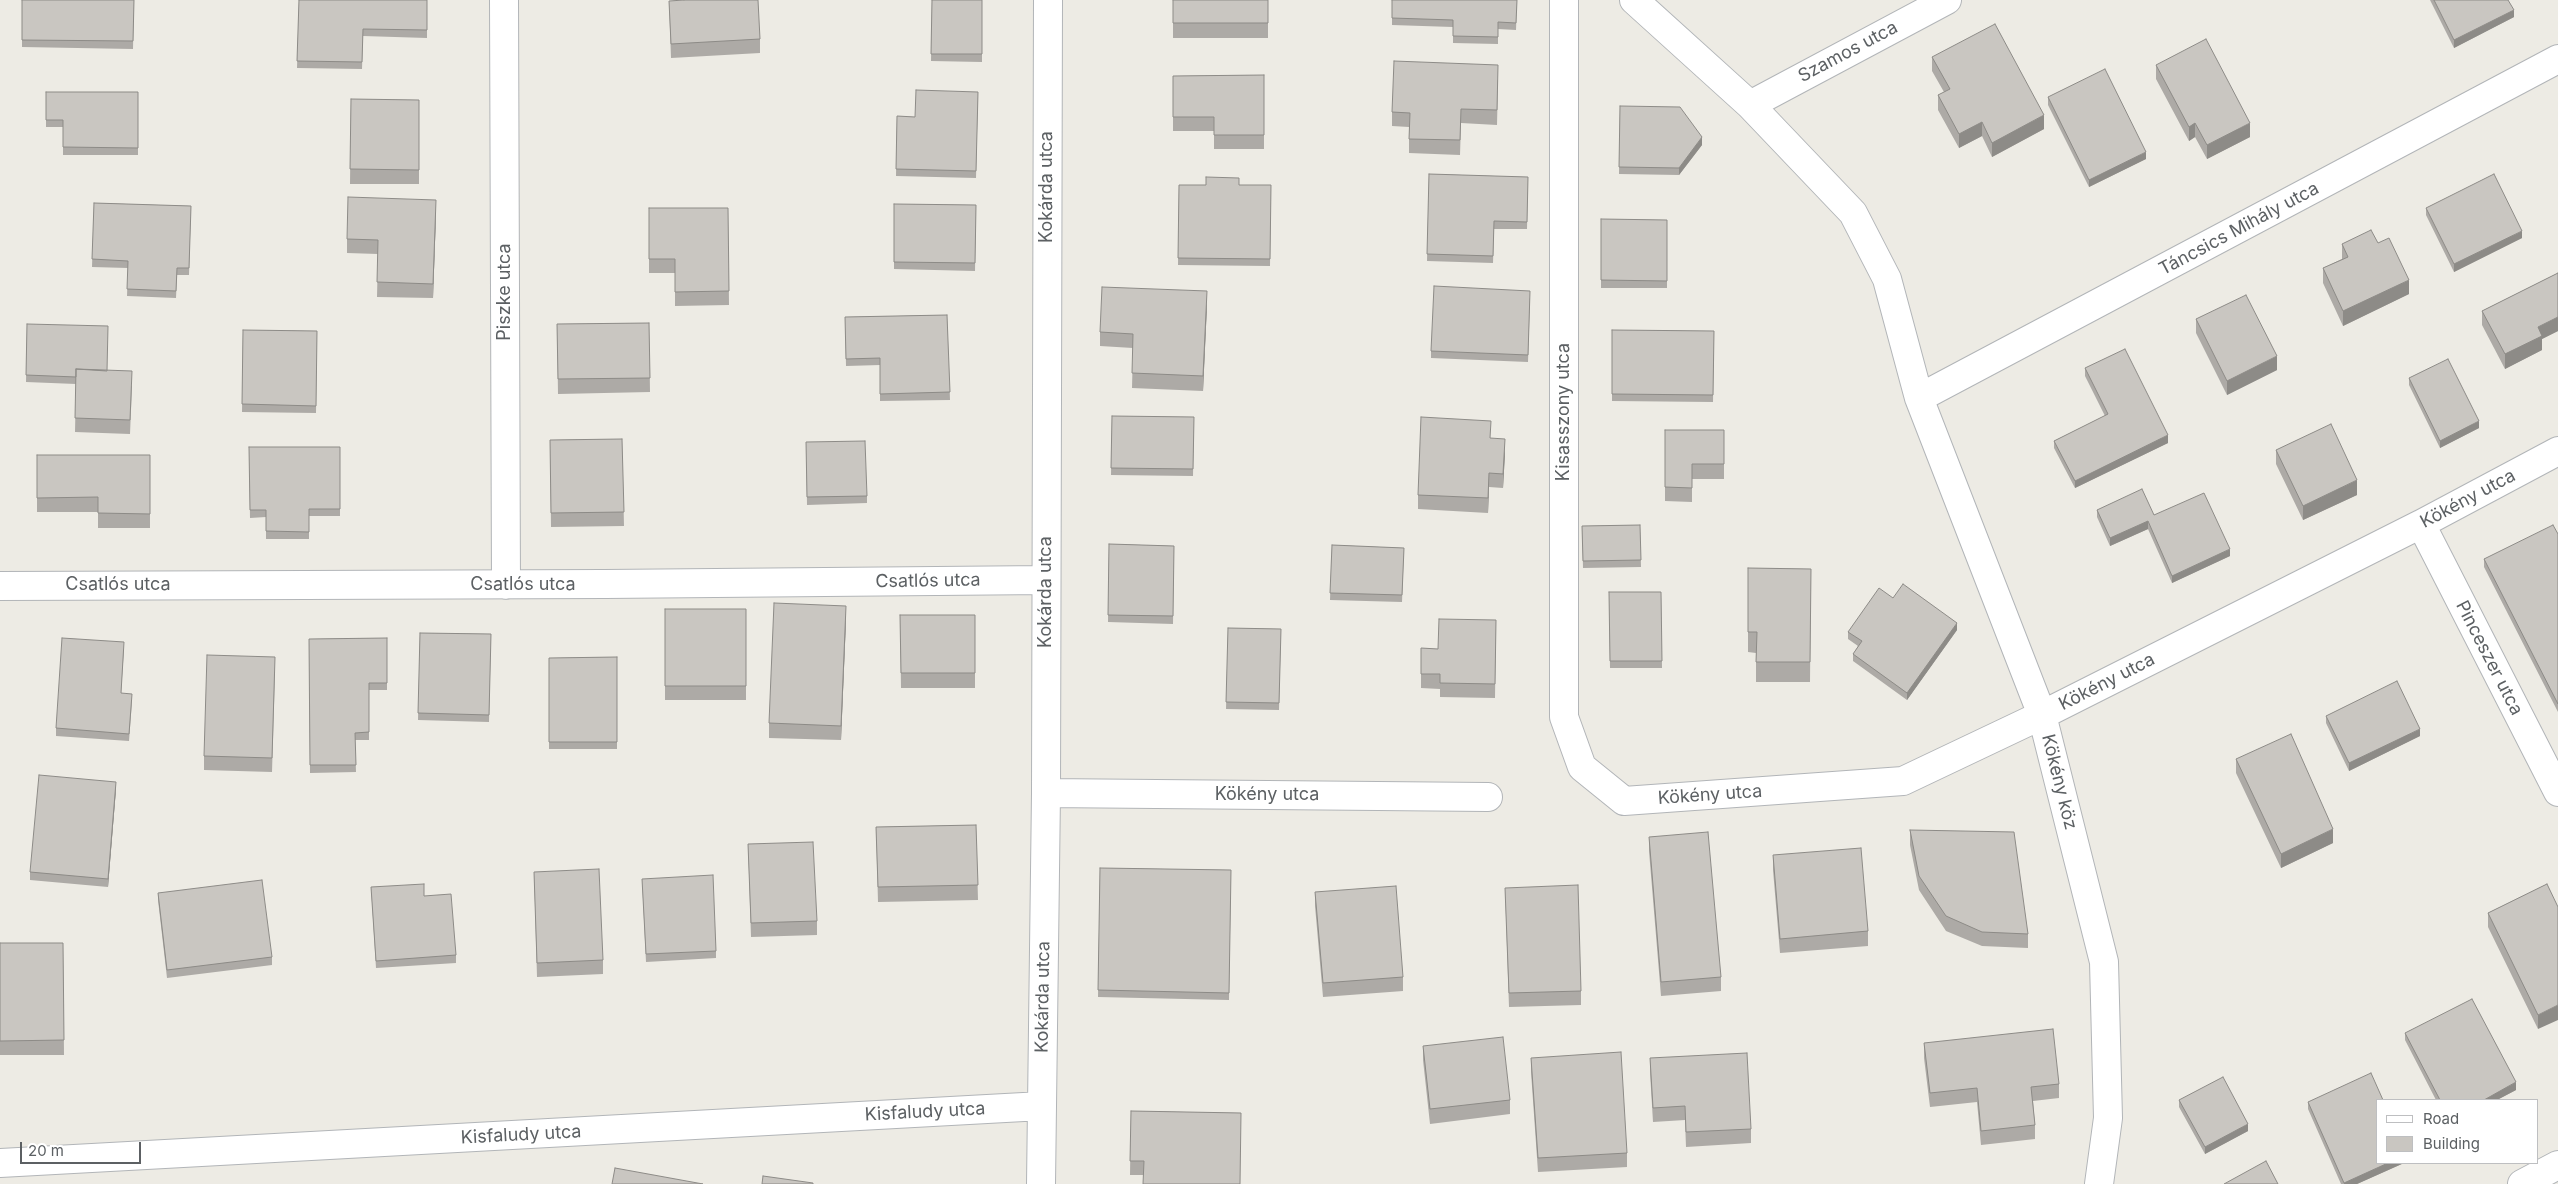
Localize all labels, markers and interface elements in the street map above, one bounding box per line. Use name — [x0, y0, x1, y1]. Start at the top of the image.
street label: Szamos utca — [1795, 17, 1901, 87]
street label: Kokárda utca — [1036, 131, 1058, 243]
street label: Táncsics Mihály utca — [2155, 178, 2323, 280]
street label: Piszke utca — [494, 243, 516, 341]
street label: Kisasszony utca — [1553, 343, 1575, 481]
street label: Kökény utca — [2417, 465, 2519, 533]
street label: Kokárda utca — [1035, 536, 1057, 648]
street label: Csatlós utca — [875, 569, 981, 593]
street label: Csatlós utca — [65, 574, 171, 596]
street label: Csatlós utca — [470, 574, 576, 596]
street label: Pinceszer utca — [2451, 597, 2527, 719]
street label: Kökény utca — [2055, 649, 2159, 715]
street label: Kökény köz — [2037, 732, 2081, 832]
street label: Kökény utca — [1657, 781, 1763, 809]
street label: Kökény utca — [1215, 784, 1319, 806]
street label: Kokárda utca — [1031, 941, 1055, 1053]
street label: Kisfaludy utca — [864, 1098, 986, 1126]
legend — [2376, 1099, 2538, 1164]
text: Road — [2423, 1109, 2459, 1128]
street label: Kisfaludy utca — [460, 1121, 582, 1149]
scale bar — [22, 1132, 144, 1164]
text: Building — [2423, 1134, 2480, 1153]
text: 20 m — [28, 1141, 64, 1160]

